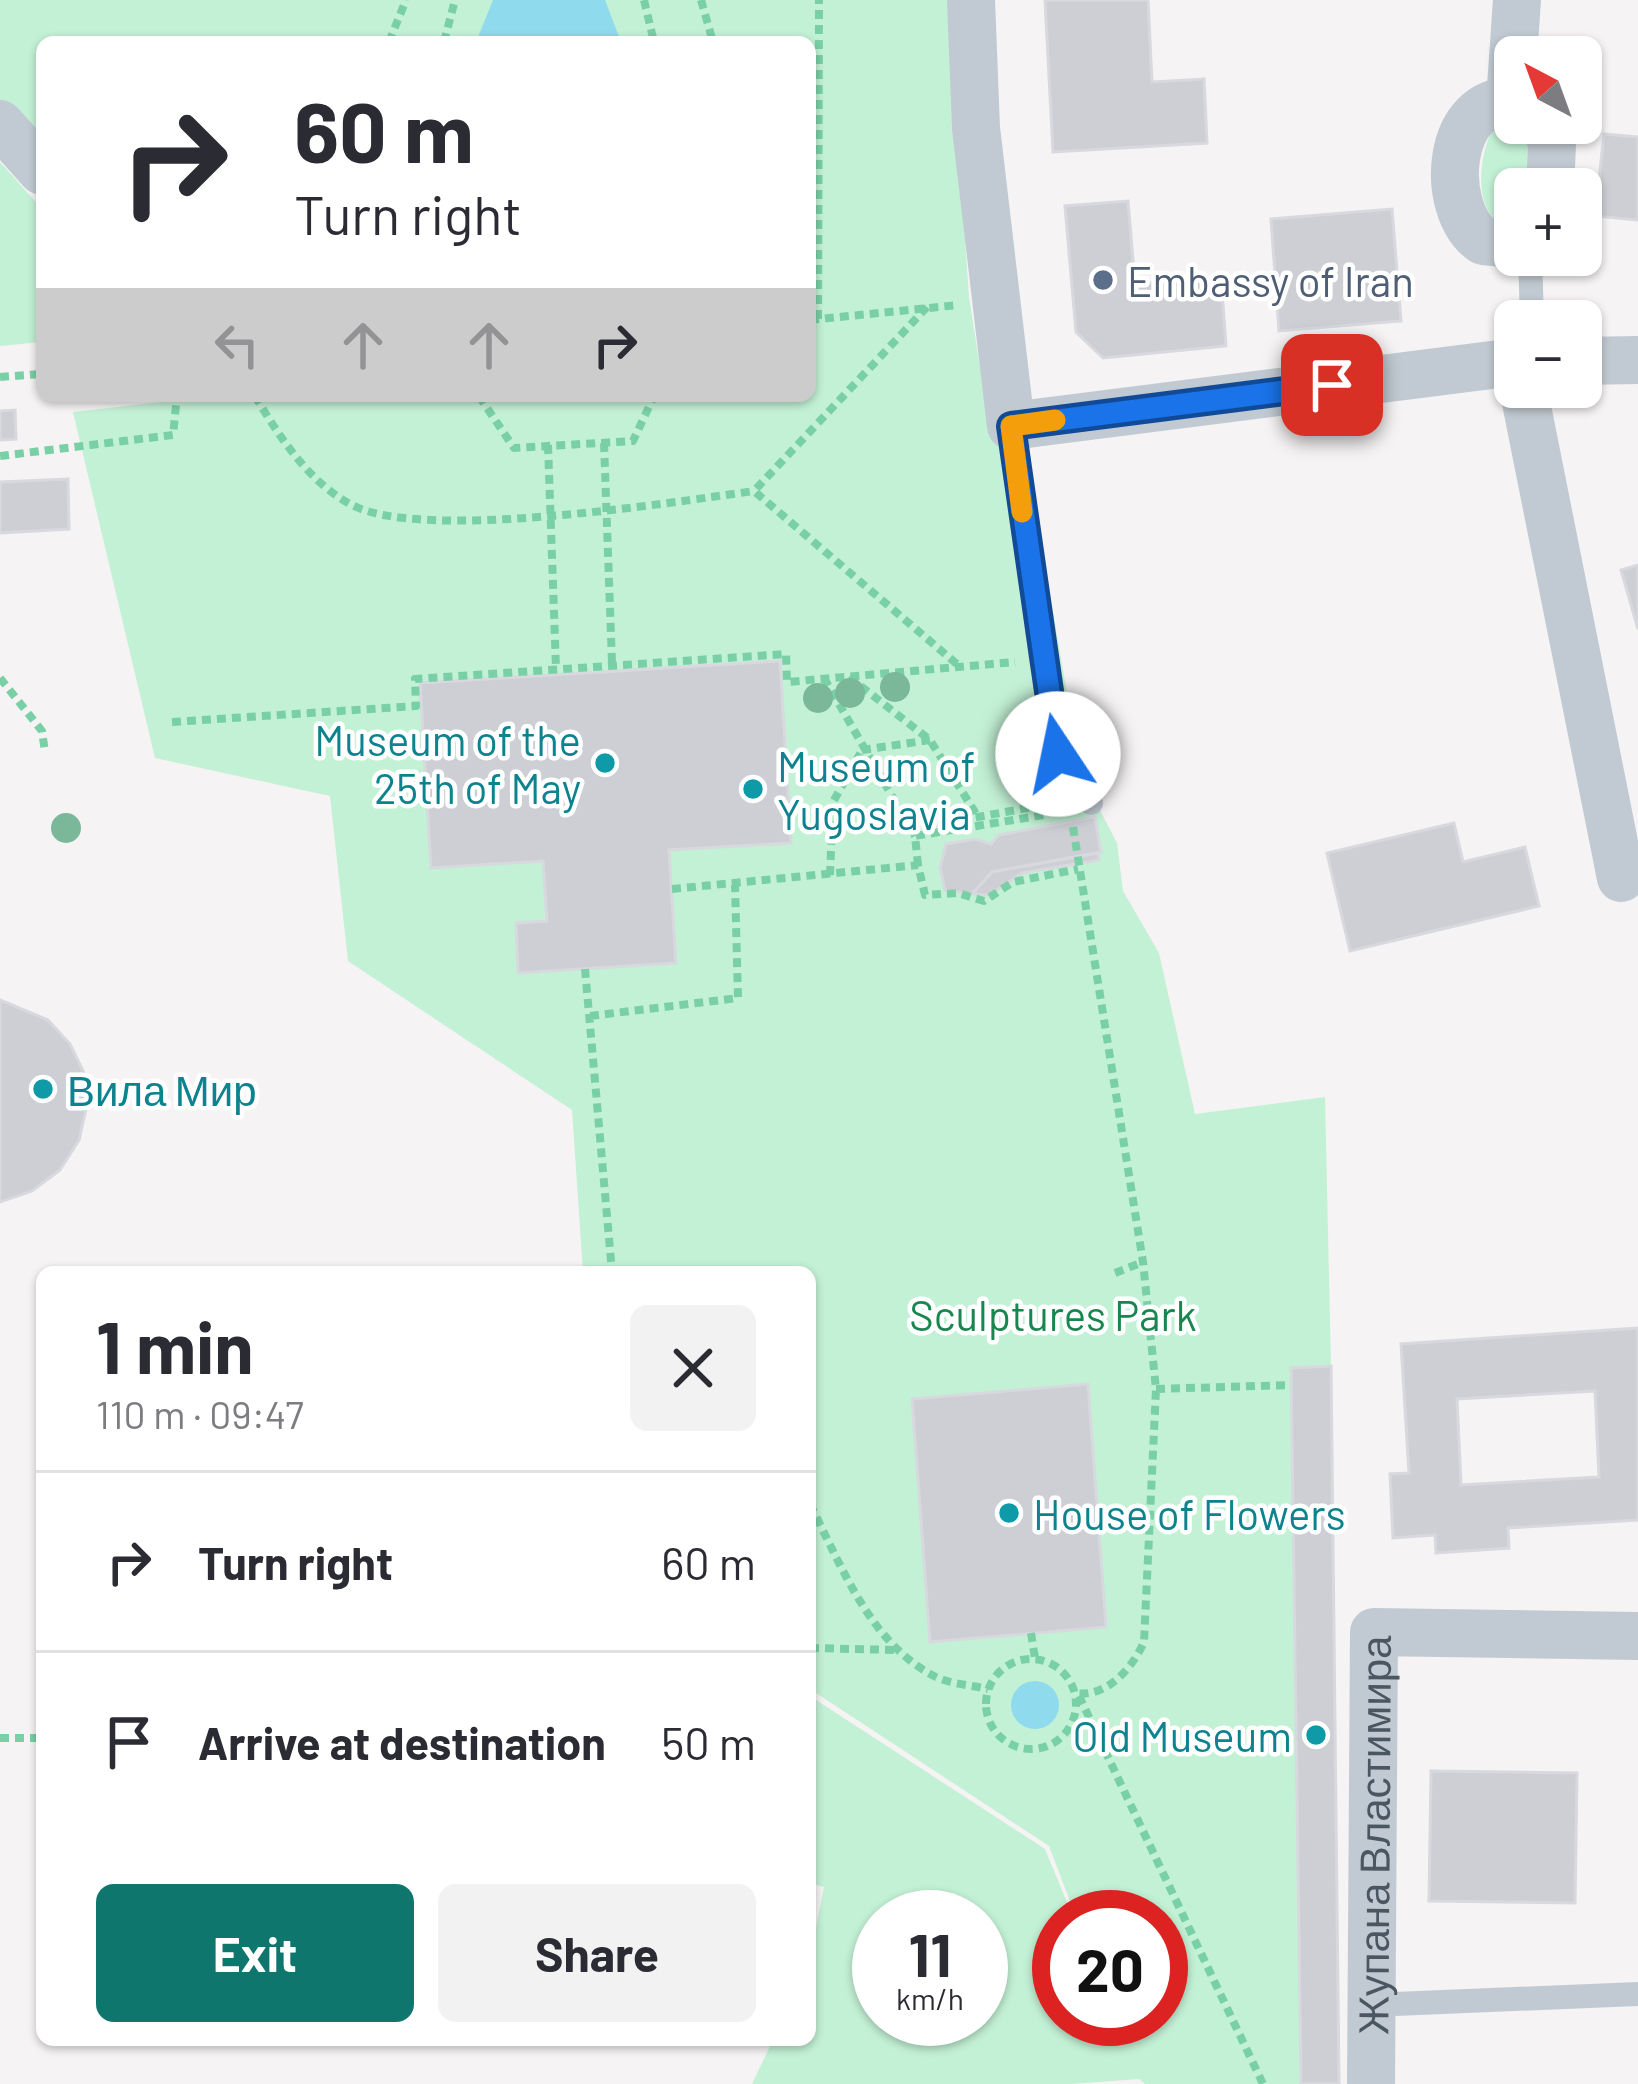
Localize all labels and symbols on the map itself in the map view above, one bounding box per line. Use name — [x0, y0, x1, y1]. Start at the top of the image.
north arrow — [1494, 36, 1602, 144]
place label: Embassy of Iran — [1127, 255, 1414, 306]
marker: Embassy of Iran — [1090, 267, 1116, 293]
pin — [1281, 334, 1383, 436]
position arrow — [995, 691, 1121, 817]
place label: Museum of the 25th of May — [314, 714, 581, 813]
place label: Museum of Yugoslavia — [777, 740, 975, 839]
marker: Museum of the 25th of May — [592, 750, 618, 776]
marker: Museum of Yugoslavia — [740, 776, 766, 802]
place label: Вила Мир — [67, 1064, 257, 1115]
marker: Вила Мир — [30, 1076, 56, 1102]
park label: Sculptures Park — [909, 1289, 1197, 1340]
place label: House of Flowers — [1033, 1488, 1346, 1538]
marker: House of Flowers — [996, 1500, 1022, 1526]
street label: Жупана Властимира — [1346, 1635, 1400, 2035]
place label: Old Museum — [1073, 1710, 1292, 1760]
marker: Old Museum — [1303, 1722, 1329, 1748]
speed limit sign: 20 — [1032, 1890, 1188, 2046]

